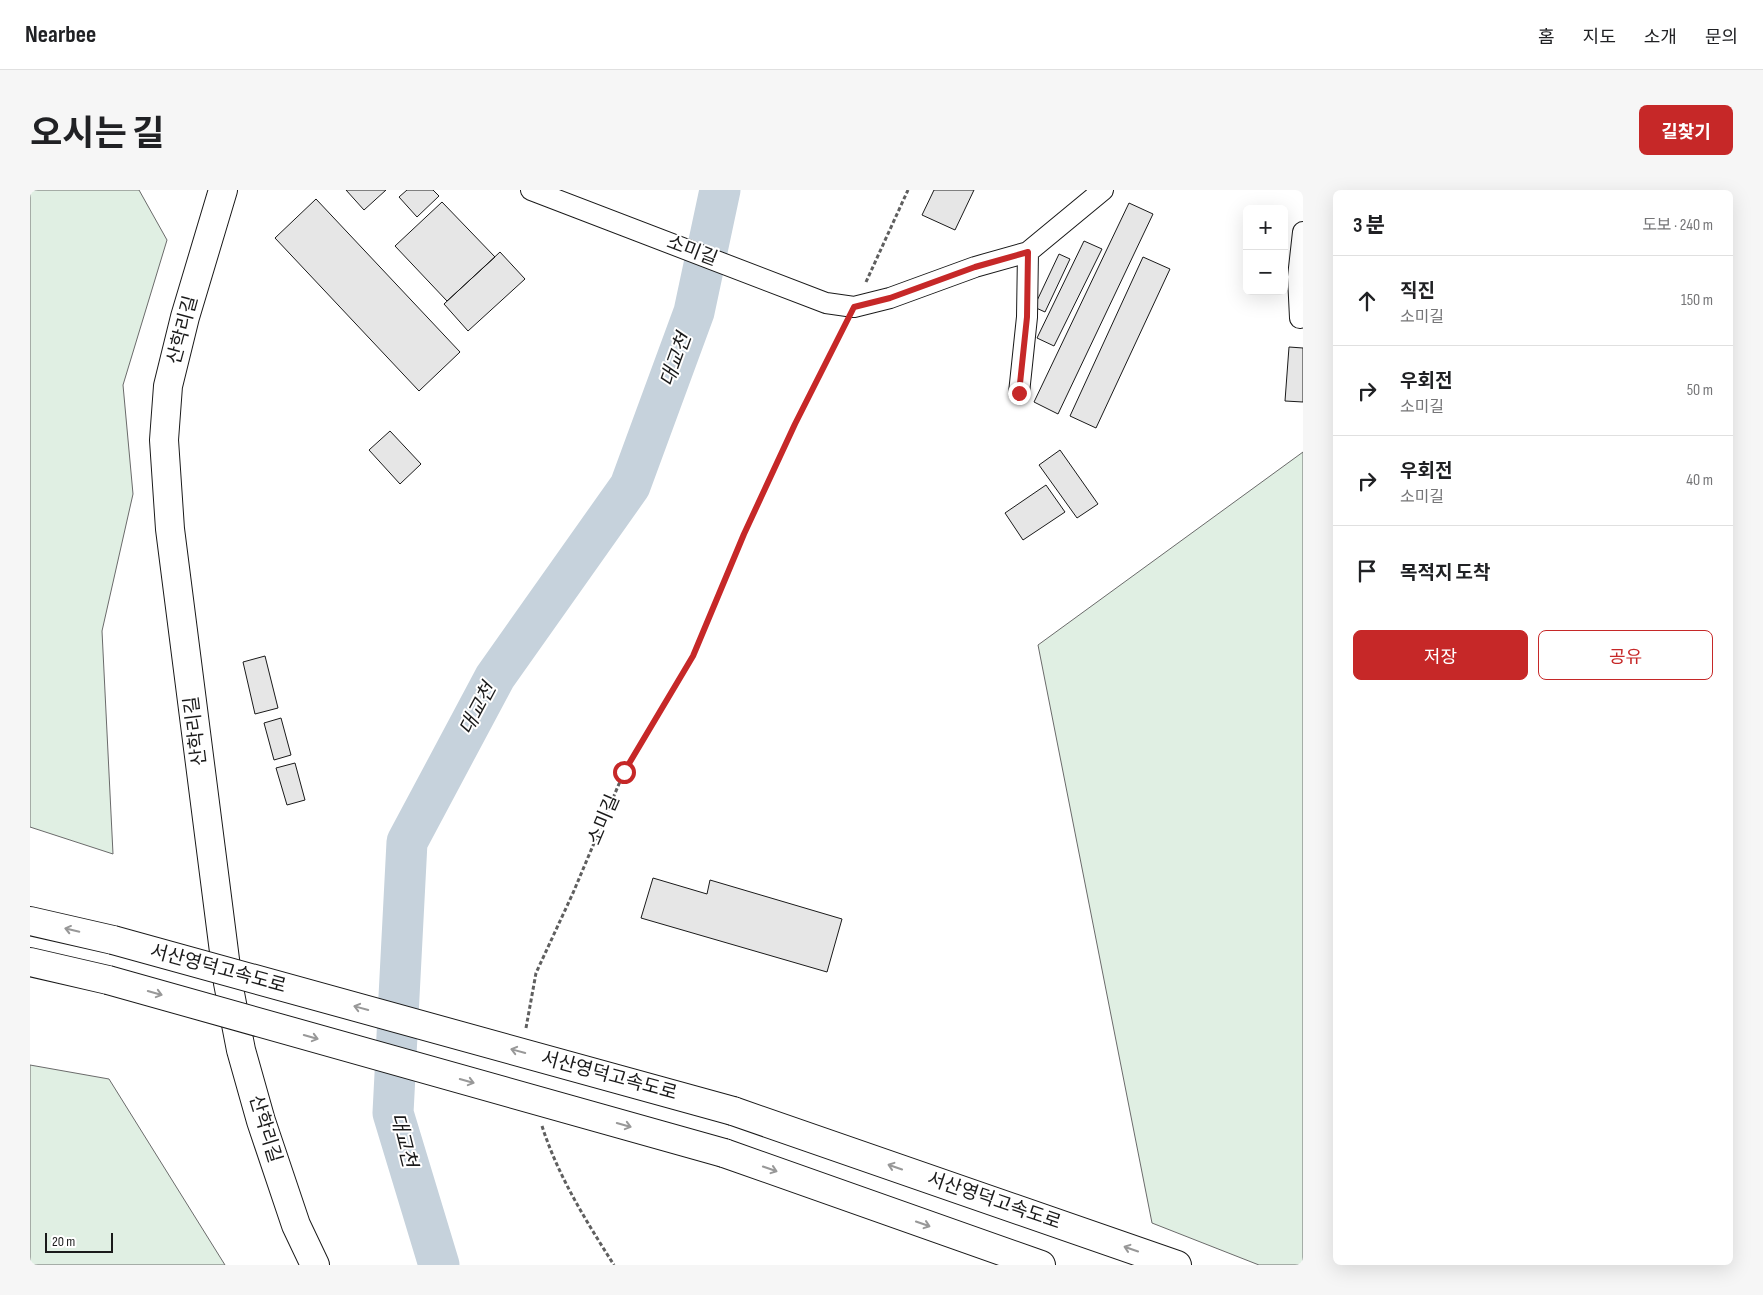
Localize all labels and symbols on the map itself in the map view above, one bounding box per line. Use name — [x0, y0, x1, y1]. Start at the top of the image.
street label: 소미길 — [663, 231, 721, 271]
street label: 산학리길 — [163, 293, 203, 367]
water label: 대교천 — [655, 328, 698, 390]
route end — [1008, 382, 1031, 405]
water label: 대교천 — [454, 677, 503, 739]
street label: 산학리길 — [180, 695, 212, 767]
route start — [613, 761, 636, 784]
street label: 소미길 — [583, 791, 625, 849]
one-way arrow — [64, 925, 80, 934]
street label: 서산영덕고속도로 — [147, 940, 289, 998]
one-way arrow — [146, 989, 162, 999]
one-way arrow — [354, 1003, 370, 1013]
one-way arrow — [303, 1033, 319, 1042]
one-way arrow — [510, 1046, 526, 1056]
street label: 서산영덕고속도로 — [538, 1047, 680, 1105]
one-way arrow — [459, 1077, 475, 1086]
street label: 산학리길 — [244, 1092, 286, 1166]
water label: 대교천 — [385, 1110, 422, 1172]
one-way arrow — [615, 1121, 631, 1130]
one-way arrow — [888, 1162, 903, 1171]
one-way arrow — [762, 1165, 778, 1175]
street label: 서산영덕고속도로 — [924, 1167, 1064, 1235]
one-way arrow — [915, 1220, 931, 1229]
scale bar — [45, 1230, 112, 1253]
one-way arrow — [1124, 1244, 1139, 1253]

